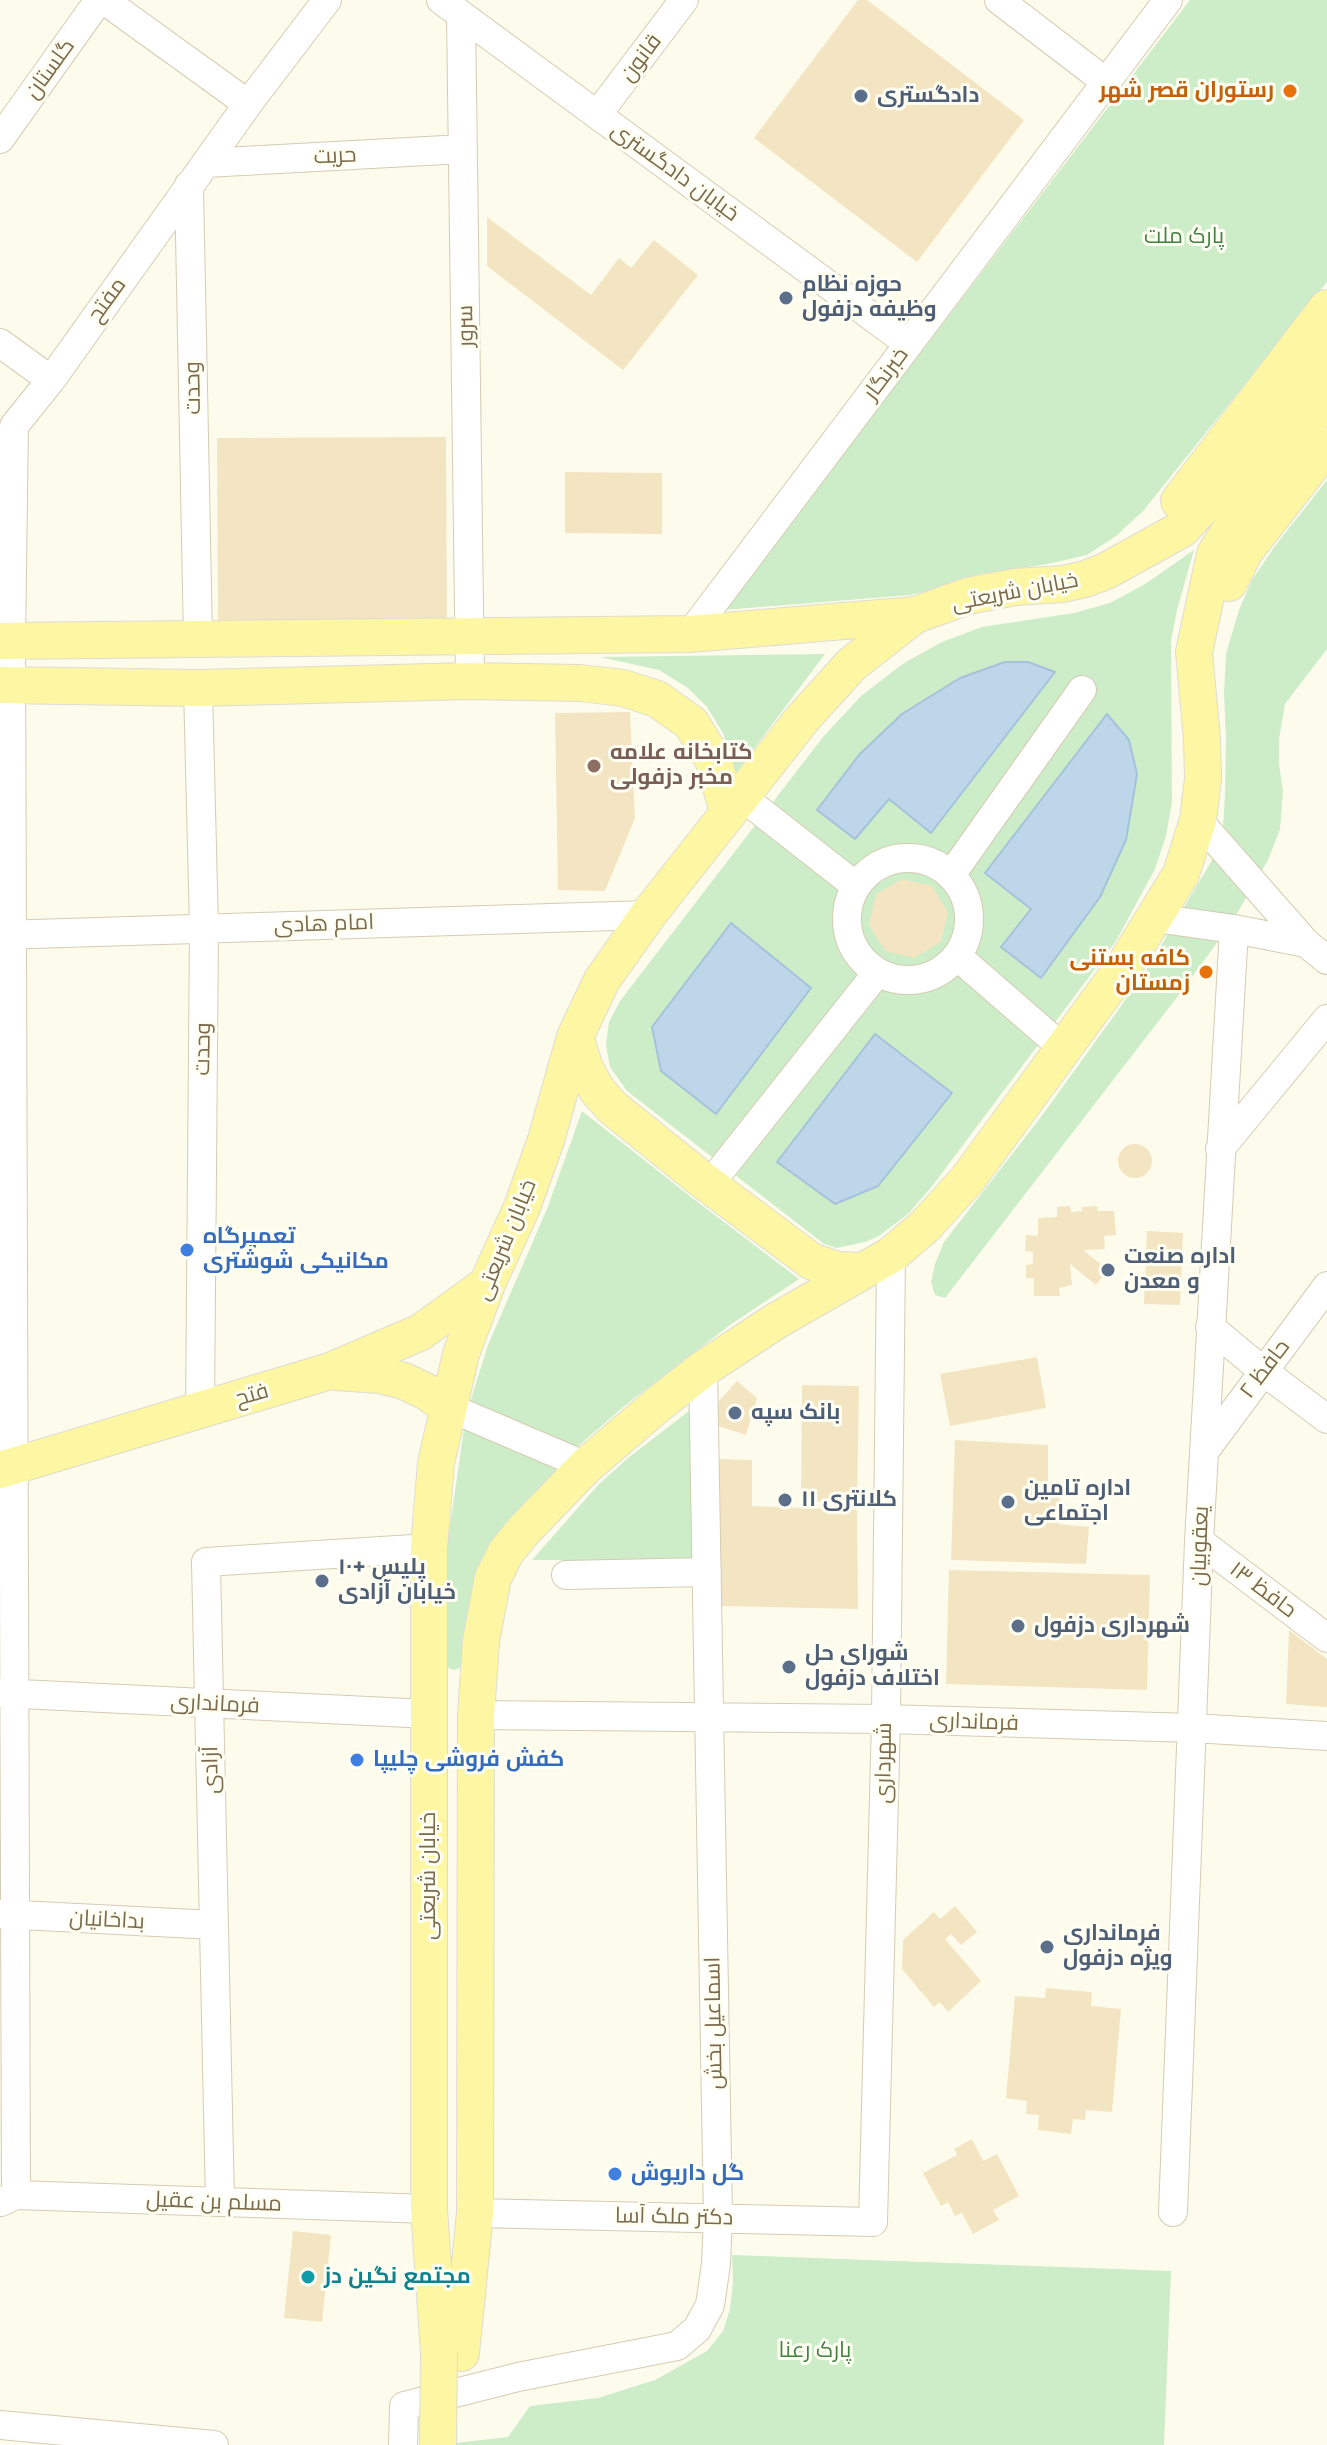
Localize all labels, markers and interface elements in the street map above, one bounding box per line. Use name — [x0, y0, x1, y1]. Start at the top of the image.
street label: قانون — [614, 29, 668, 87]
street label: گلستان — [19, 34, 81, 104]
place label: رستوران قصر شهر — [1099, 78, 1274, 104]
marker: رستوران قصر شهر — [1281, 82, 1299, 100]
place label: دادگستری — [877, 83, 979, 109]
marker: دادگستری — [852, 87, 870, 105]
street label: خیابان دادگستری — [606, 117, 744, 227]
street label: حریت — [313, 142, 357, 170]
park label: پارک ملت — [1144, 224, 1224, 250]
place label: حوزه نظام وظیفه دزفول — [802, 272, 937, 324]
street label: مفتح — [82, 273, 132, 327]
marker: حوزه نظام وظیفه دزفول — [777, 289, 795, 307]
street label: سرور — [452, 305, 480, 347]
street label: خبرنگار — [858, 342, 914, 406]
street label: وحدت — [179, 361, 207, 415]
street label: خیابان شریعتی — [950, 567, 1080, 617]
place label: کتابخانه علامه مخبر دزفولی — [610, 740, 753, 792]
marker: کتابخانه علامه مخبر دزفولی — [585, 757, 603, 775]
street label: امام هادی — [273, 909, 375, 939]
place label: کافه بستنی زمستان — [1069, 946, 1190, 998]
marker: کافه بستنی زمستان — [1197, 963, 1215, 981]
street label: وحدت — [189, 1022, 217, 1076]
street label: خیابان شریعتی — [470, 1176, 542, 1304]
place label: تعمیرگاه مکانیکی شوشتری — [203, 1224, 389, 1276]
marker: تعمیرگاه مکانیکی شوشتری — [178, 1241, 196, 1259]
place label: اداره صنعت و معدن — [1124, 1244, 1236, 1296]
marker: اداره صنعت و معدن — [1099, 1261, 1117, 1279]
street label: حافظ ۲ — [1234, 1334, 1296, 1404]
street label: فتح — [232, 1378, 272, 1412]
place label: بانک سپه — [751, 1400, 840, 1426]
marker: بانک سپه — [726, 1404, 744, 1422]
place label: اداره تامین اجتماعی — [1024, 1476, 1131, 1528]
place label: کلانتری ۱۱ — [801, 1487, 897, 1513]
marker: کلانتری ۱۱ — [776, 1491, 794, 1509]
marker: اداره تامین اجتماعی — [999, 1493, 1017, 1511]
street label: یعقوبیان — [1185, 1506, 1215, 1586]
place label: پلیس +۱۰ خیابان آزادی — [338, 1555, 456, 1606]
street label: حافظ ۱۳ — [1224, 1556, 1302, 1624]
marker: پلیس +۱۰ خیابان آزادی — [313, 1572, 331, 1590]
place label: شهرداری دزفول — [1034, 1613, 1190, 1639]
marker: شهرداری دزفول — [1009, 1617, 1027, 1635]
place label: شورای حل اختلاف دزفول — [805, 1641, 940, 1692]
marker: شورای حل اختلاف دزفول — [780, 1658, 798, 1676]
street label: فرمانداری — [170, 1688, 260, 1720]
street label: فرمانداری — [929, 1707, 1019, 1737]
street label: شهرداری — [870, 1722, 898, 1804]
street label: آزادی — [197, 1746, 225, 1794]
place label: کفش فروشی چلیپا — [373, 1747, 564, 1773]
marker: کفش فروشی چلیپا — [348, 1751, 366, 1769]
street label: خیابان شریعتی — [416, 1812, 442, 1940]
street label: بداخانیان — [68, 1905, 146, 1935]
place label: فرمانداری ویژه دزفول — [1063, 1921, 1173, 1972]
marker: فرمانداری ویژه دزفول — [1038, 1938, 1056, 1956]
street label: اسماعیل بخش — [700, 1956, 728, 2090]
place label: گل داریوش — [631, 2161, 744, 2187]
marker: گل داریوش — [606, 2165, 624, 2183]
street label: مسلم بن عقیل — [146, 2186, 282, 2218]
street label: دکتر ملک آسا — [615, 2203, 733, 2231]
place label: مجتمع نگین دز — [324, 2264, 471, 2290]
marker: مجتمع نگین دز — [299, 2268, 317, 2286]
park label: پارک رعنا — [779, 2338, 851, 2364]

